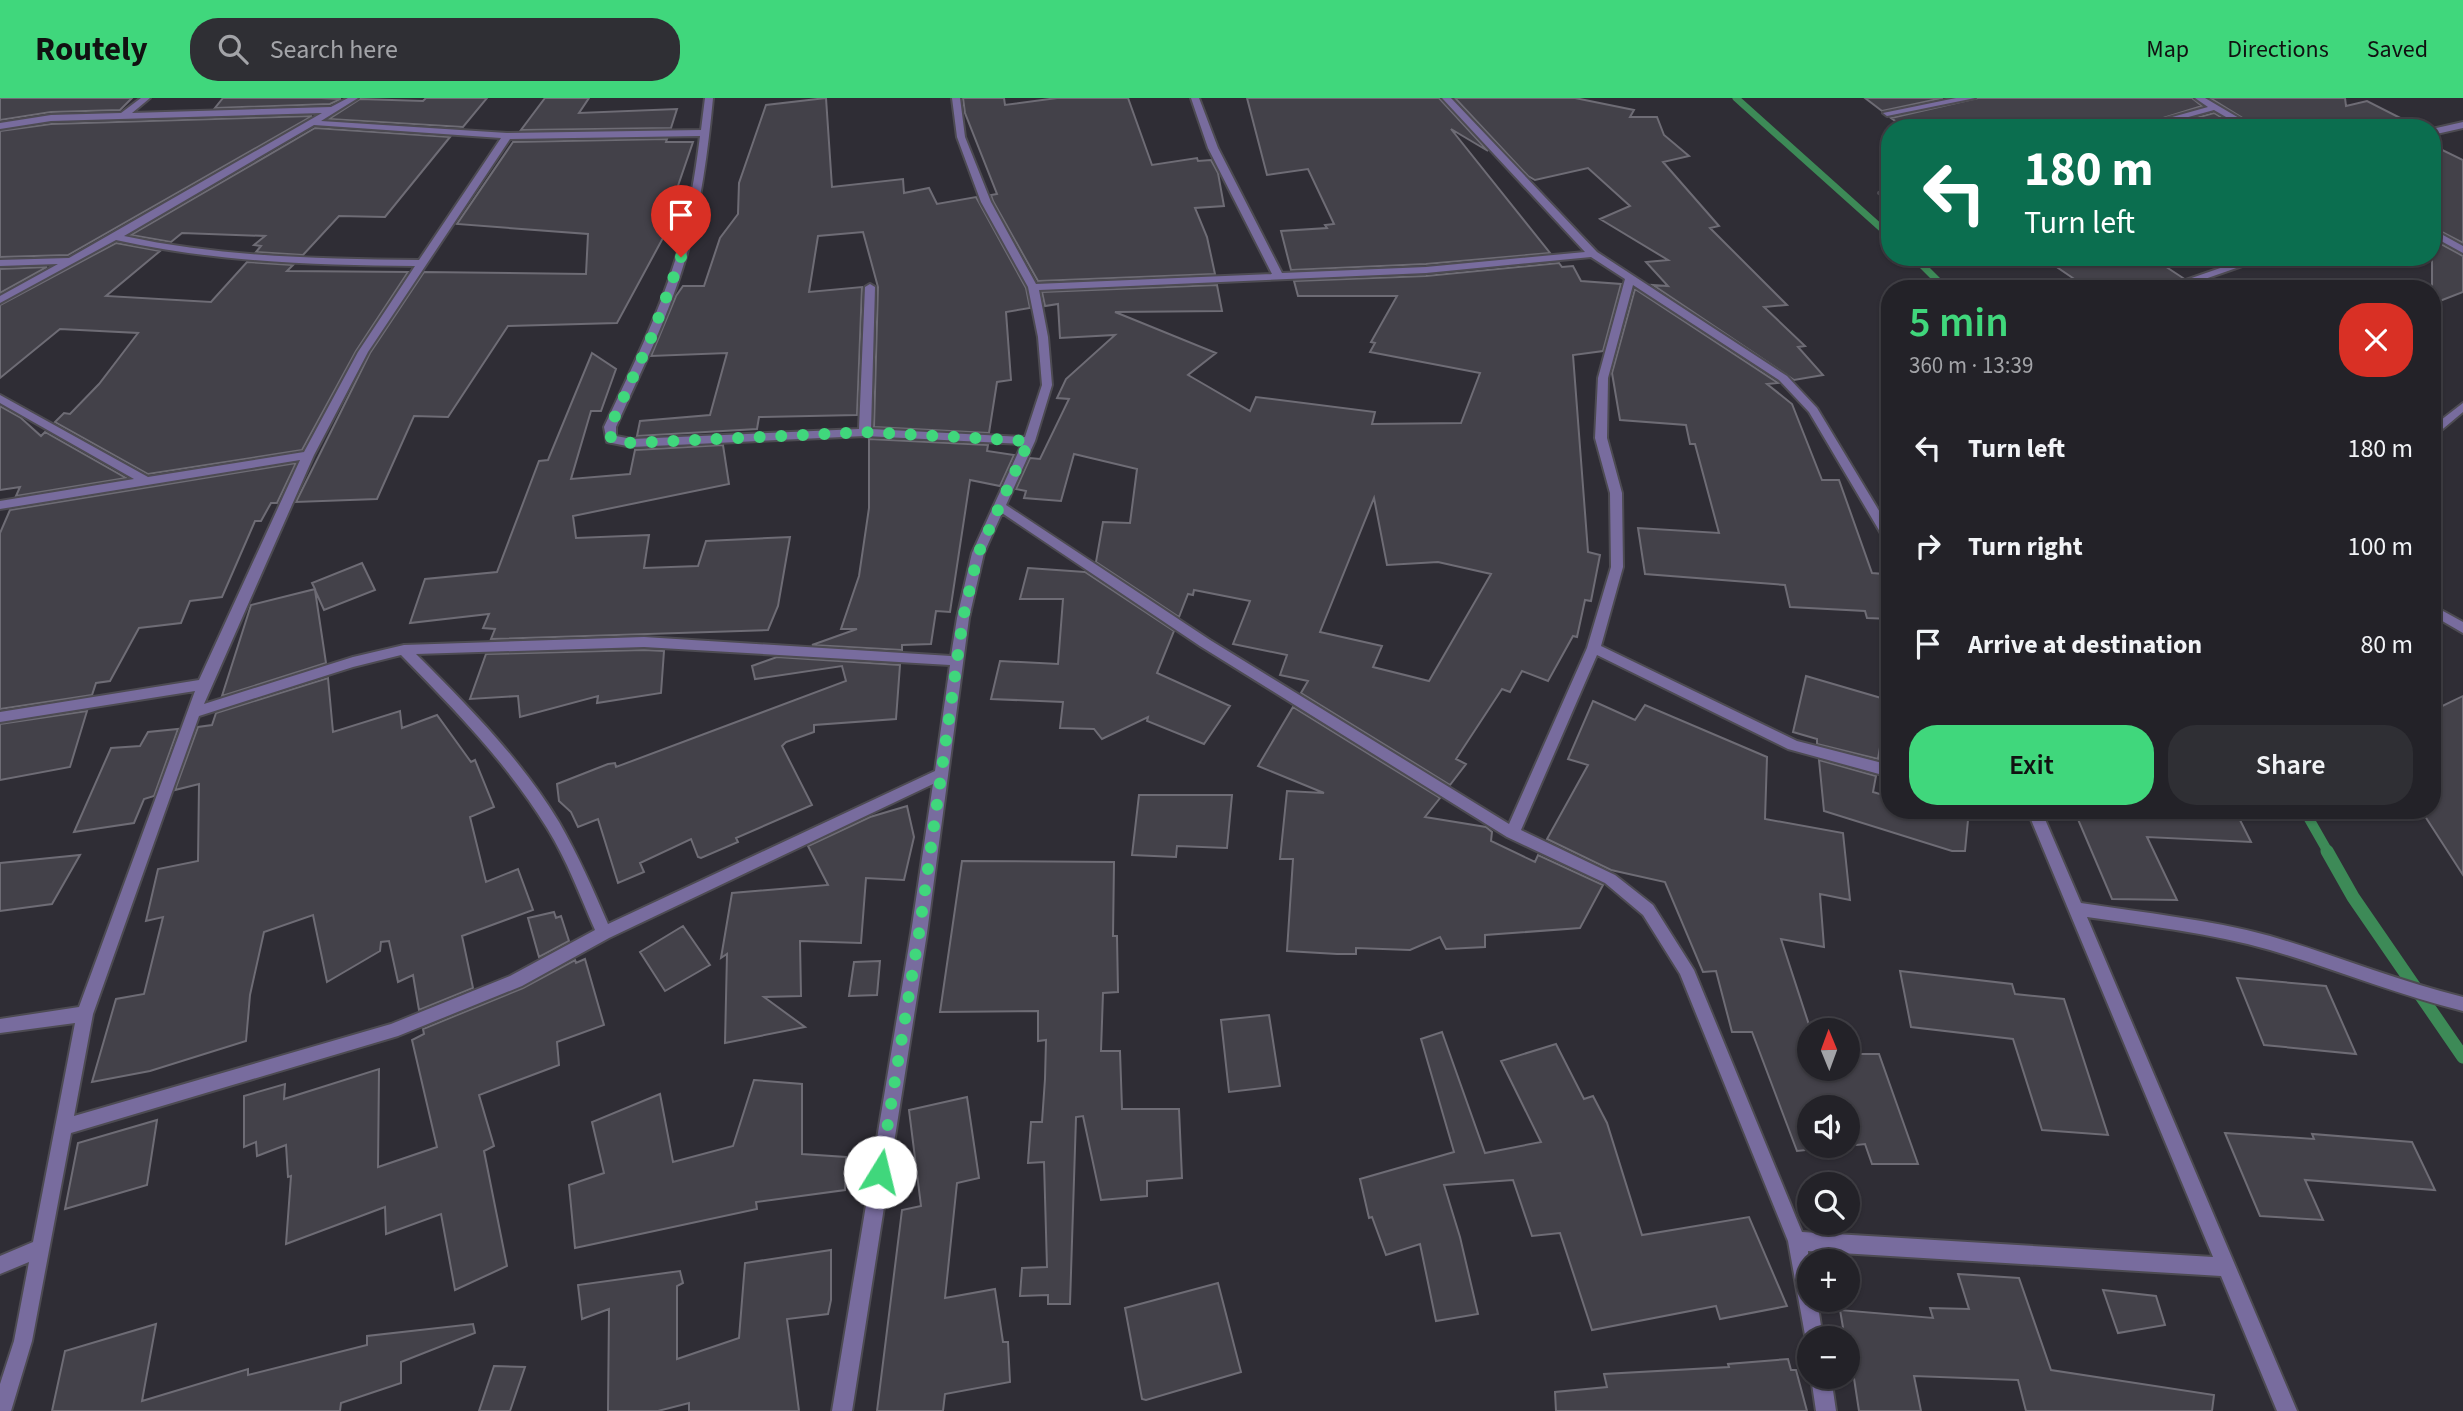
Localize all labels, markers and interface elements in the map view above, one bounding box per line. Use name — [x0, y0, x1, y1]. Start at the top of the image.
search box — [190, 18, 680, 81]
text: Routely — [35, 26, 148, 73]
icon: search — [214, 30, 252, 68]
text: Search here — [270, 31, 398, 68]
text: Map — [2146, 32, 2189, 67]
text: Directions — [2227, 32, 2329, 67]
text: Saved — [2367, 32, 2428, 67]
text: 180 m — [2024, 135, 2153, 205]
icon: left — [1909, 147, 2000, 238]
pin — [651, 185, 711, 257]
icon: arrive — [662, 196, 700, 234]
text: Turn left — [2024, 200, 2135, 246]
text: 5 min — [1909, 293, 2009, 353]
button: close — [2339, 303, 2413, 377]
text: 360 m · 13:39 — [1909, 349, 2033, 382]
icon: left — [1909, 429, 1947, 467]
text: Turn left — [1968, 430, 2065, 467]
text: 180 m — [2347, 430, 2413, 467]
icon: right — [1909, 527, 1947, 565]
text: Turn right — [1968, 528, 2083, 565]
text: 100 m — [2347, 528, 2413, 565]
icon: arrive — [1909, 625, 1947, 663]
text: Arrive at destination — [1968, 626, 2202, 663]
text: 80 m — [2360, 626, 2413, 663]
button: Exit — [1909, 725, 2154, 805]
button: Share — [2168, 725, 2413, 805]
north arrow — [1797, 1018, 1860, 1082]
map controls — [1797, 1018, 1860, 1389]
button: sound — [1797, 1095, 1860, 1158]
position arrow — [843, 1135, 917, 1209]
button: search — [1797, 1172, 1860, 1235]
button: + — [1797, 1249, 1860, 1312]
button: − — [1797, 1326, 1860, 1389]

